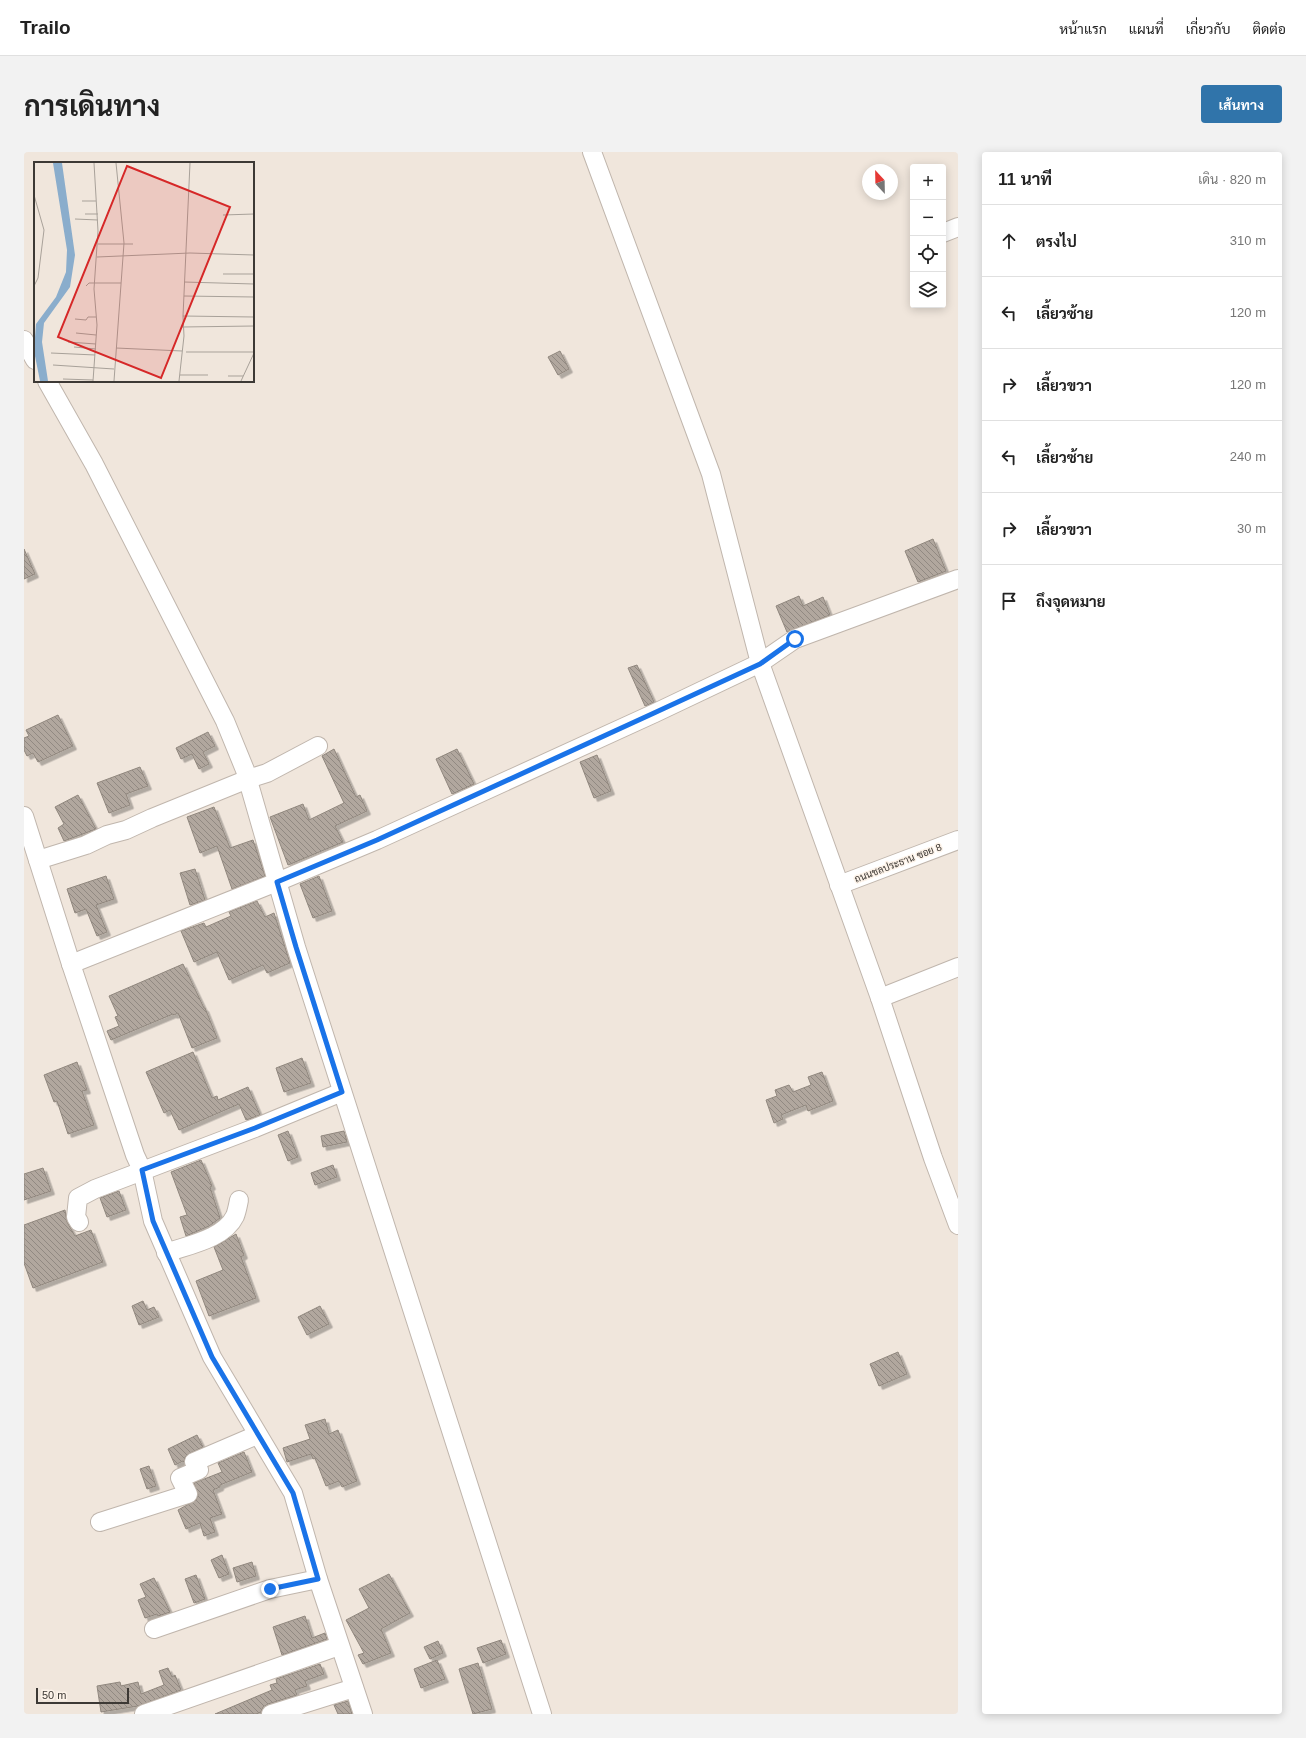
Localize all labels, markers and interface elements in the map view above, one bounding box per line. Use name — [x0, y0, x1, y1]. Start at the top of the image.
text: Trailo — [20, 17, 71, 38]
text: หน้าแรก — [1059, 21, 1107, 37]
text: แผนที่ — [1129, 21, 1164, 37]
text: เกี่ยวกับ — [1186, 21, 1230, 37]
text: ติดต่อ — [1252, 21, 1286, 37]
button: เส้นทาง — [1201, 85, 1282, 123]
text: การเดินทาง — [24, 91, 160, 122]
inset map — [34, 162, 254, 382]
north arrow — [862, 164, 898, 200]
map controls — [910, 164, 946, 308]
button: + — [910, 164, 946, 200]
text: 11 นาที — [998, 170, 1052, 189]
text: เดิน · 820 m — [1198, 172, 1266, 187]
button: − — [910, 200, 946, 236]
icon: ahead — [998, 230, 1020, 252]
text: ตรงไป — [1036, 233, 1077, 250]
text: 310 m — [1230, 233, 1266, 248]
button: locate — [910, 236, 946, 272]
button: layers — [910, 272, 946, 308]
icon: left — [998, 302, 1020, 324]
text: เลี้ยวซ้าย — [1036, 305, 1093, 322]
text: 120 m — [1230, 305, 1266, 320]
icon: right — [998, 374, 1020, 396]
text: เลี้ยวขวา — [1036, 377, 1092, 394]
text: 120 m — [1230, 377, 1266, 392]
icon: left — [998, 446, 1020, 468]
text: เลี้ยวซ้าย — [1036, 449, 1093, 466]
text: 240 m — [1230, 449, 1266, 464]
icon: right — [998, 518, 1020, 540]
text: เลี้ยวขวา — [1036, 521, 1092, 538]
text: 30 m — [1237, 521, 1266, 536]
icon: arrive — [998, 590, 1020, 612]
text: ถึงจุดหมาย — [1036, 593, 1106, 610]
route start — [786, 630, 804, 648]
street label: ถนนชลประธาน ซอย 8 — [853, 841, 944, 885]
route end — [261, 1580, 279, 1598]
scale bar — [36, 1686, 129, 1705]
text: 50 m — [42, 1689, 66, 1701]

